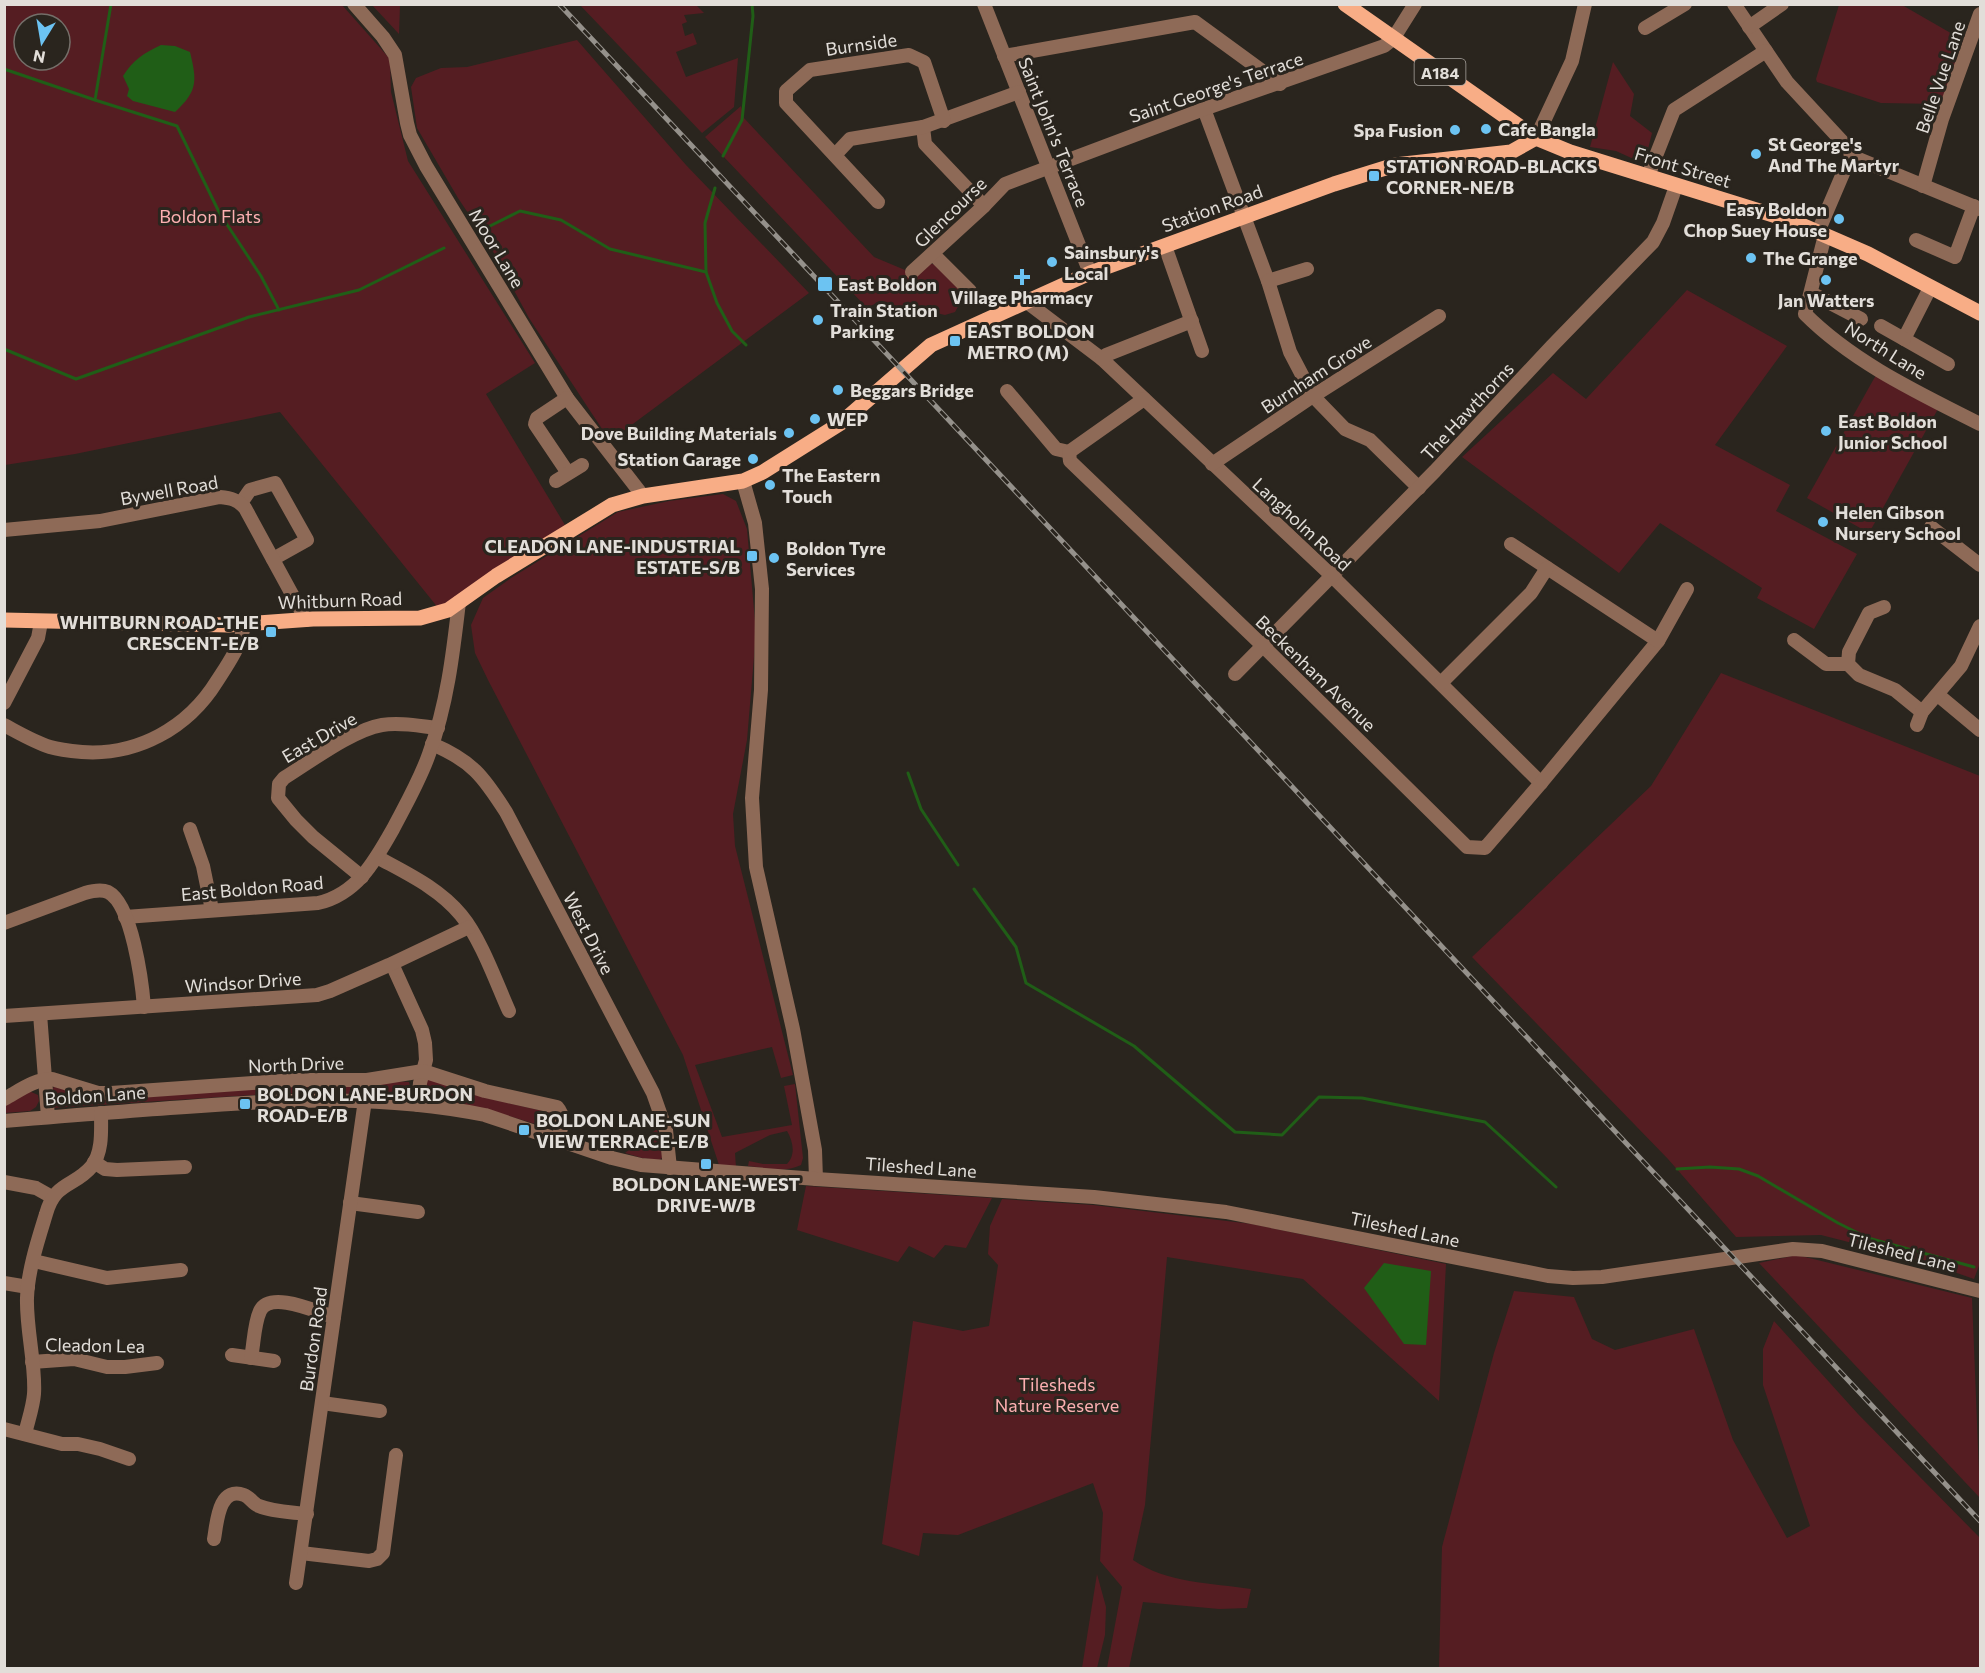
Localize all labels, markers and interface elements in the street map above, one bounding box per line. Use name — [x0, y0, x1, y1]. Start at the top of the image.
north arrow — [12, 12, 72, 72]
street label: Belle Vue Lane — [1911, 18, 1969, 136]
street label: Burnside — [824, 28, 898, 60]
text: N — [31, 47, 47, 68]
street label: Saint George's Terrace — [1126, 47, 1306, 127]
street label: Saint John's Terrace — [1014, 54, 1094, 210]
road number: A184 — [1414, 59, 1466, 85]
place label: Cafe Bangla — [1498, 118, 1596, 140]
place label: Spa Fusion — [1354, 119, 1443, 141]
marker: Cafe Bangla — [1479, 122, 1493, 136]
marker: Spa Fusion — [1448, 123, 1462, 137]
place label: St George's And The Martyr — [1768, 133, 1900, 176]
street label: Front Street — [1632, 142, 1734, 192]
marker: St George's And The Martyr — [1749, 147, 1763, 161]
place label: STATION ROAD-BLACKS CORNER-NE/B — [1386, 155, 1598, 198]
marker: STATION ROAD-BLACKS CORNER-NE/B — [1367, 169, 1381, 183]
street label: Glencourse — [909, 172, 991, 252]
street label: Station Road — [1159, 180, 1265, 236]
place label: Easy Boldon Chop Suey House — [1683, 198, 1827, 241]
street label: Moor Lane — [465, 204, 529, 292]
park label: Boldon Flats — [159, 205, 261, 227]
marker: Easy Boldon Chop Suey House — [1832, 212, 1846, 226]
place label: Sainsbury's Local — [1064, 241, 1159, 284]
place label: The Grange — [1763, 247, 1857, 269]
marker: The Grange — [1744, 251, 1758, 265]
marker: Sainsbury's Local — [1045, 255, 1059, 269]
marker: Village Pharmacy — [1015, 270, 1029, 284]
place label: East Boldon — [838, 273, 937, 295]
marker: Jan Watters — [1819, 273, 1833, 287]
marker: East Boldon — [816, 275, 834, 293]
place label: Village Pharmacy — [951, 286, 1093, 308]
place label: Jan Watters — [1778, 289, 1874, 311]
place label: Train Station Parking — [830, 299, 938, 342]
marker: Train Station Parking — [811, 313, 825, 327]
street label: North Lane — [1841, 316, 1931, 384]
place label: EAST BOLDON METRO (M) — [967, 320, 1095, 363]
street label: Burnham Grove — [1257, 330, 1375, 418]
marker: EAST BOLDON METRO (M) — [948, 334, 962, 348]
street label: The Hawthorns — [1416, 357, 1518, 465]
place label: Beggars Bridge — [850, 379, 974, 401]
marker: Beggars Bridge — [831, 383, 845, 397]
place label: WEP — [827, 408, 869, 430]
place label: East Boldon Junior School — [1838, 410, 1947, 453]
marker: WEP — [808, 412, 822, 426]
place label: Dove Building Materials — [581, 422, 777, 444]
marker: East Boldon Junior School — [1819, 424, 1833, 438]
marker: Dove Building Materials — [782, 426, 796, 440]
place label: Station Garage — [618, 448, 741, 470]
marker: Station Garage — [746, 452, 760, 466]
place label: The Eastern Touch — [782, 464, 880, 507]
street label: Bywell Road — [118, 471, 220, 509]
street label: Langholm Road — [1248, 473, 1356, 575]
marker: The Eastern Touch — [763, 478, 777, 492]
place label: Helen Gibson Nursery School — [1835, 501, 1961, 544]
marker: Helen Gibson Nursery School — [1816, 515, 1830, 529]
place label: CLEADON LANE-INDUSTRIAL ESTATE-S/B — [484, 535, 740, 578]
place label: Boldon Tyre Services — [786, 537, 886, 580]
marker: CLEADON LANE-INDUSTRIAL ESTATE-S/B — [745, 549, 759, 563]
marker: Boldon Tyre Services — [767, 551, 781, 565]
street label: Whitburn Road — [277, 587, 403, 613]
street label: Beckenham Avenue — [1252, 610, 1380, 736]
place label: WHITBURN ROAD-THE CRESCENT-E/B — [60, 611, 259, 654]
marker: WHITBURN ROAD-THE CRESCENT-E/B — [264, 625, 278, 639]
street label: East Drive — [278, 707, 360, 767]
street label: East Boldon Road — [180, 871, 324, 905]
street label: West Drive — [559, 888, 619, 978]
street label: Windsor Drive — [184, 967, 302, 997]
street label: North Drive — [248, 1051, 344, 1077]
street label: Boldon Lane — [44, 1080, 146, 1110]
place label: BOLDON LANE-BURDON ROAD-E/B — [257, 1083, 473, 1126]
marker: BOLDON LANE-BURDON ROAD-E/B — [238, 1097, 252, 1111]
place label: BOLDON LANE-SUN VIEW TERRACE-E/B — [536, 1109, 711, 1152]
marker: BOLDON LANE-SUN VIEW TERRACE-E/B — [517, 1123, 531, 1137]
street label: Tileshed Lane — [865, 1152, 977, 1182]
marker: BOLDON LANE-WEST DRIVE-W/B — [699, 1157, 713, 1171]
place label: BOLDON LANE-WEST DRIVE-W/B — [612, 1173, 800, 1216]
street label: Tileshed Lane — [1348, 1207, 1462, 1251]
street label: Tileshed Lane — [1845, 1228, 1959, 1276]
street label: Burdon Road — [295, 1285, 331, 1393]
street label: Cleadon Lea — [45, 1333, 145, 1357]
park label: Tilesheds Nature Reserve — [995, 1373, 1119, 1416]

